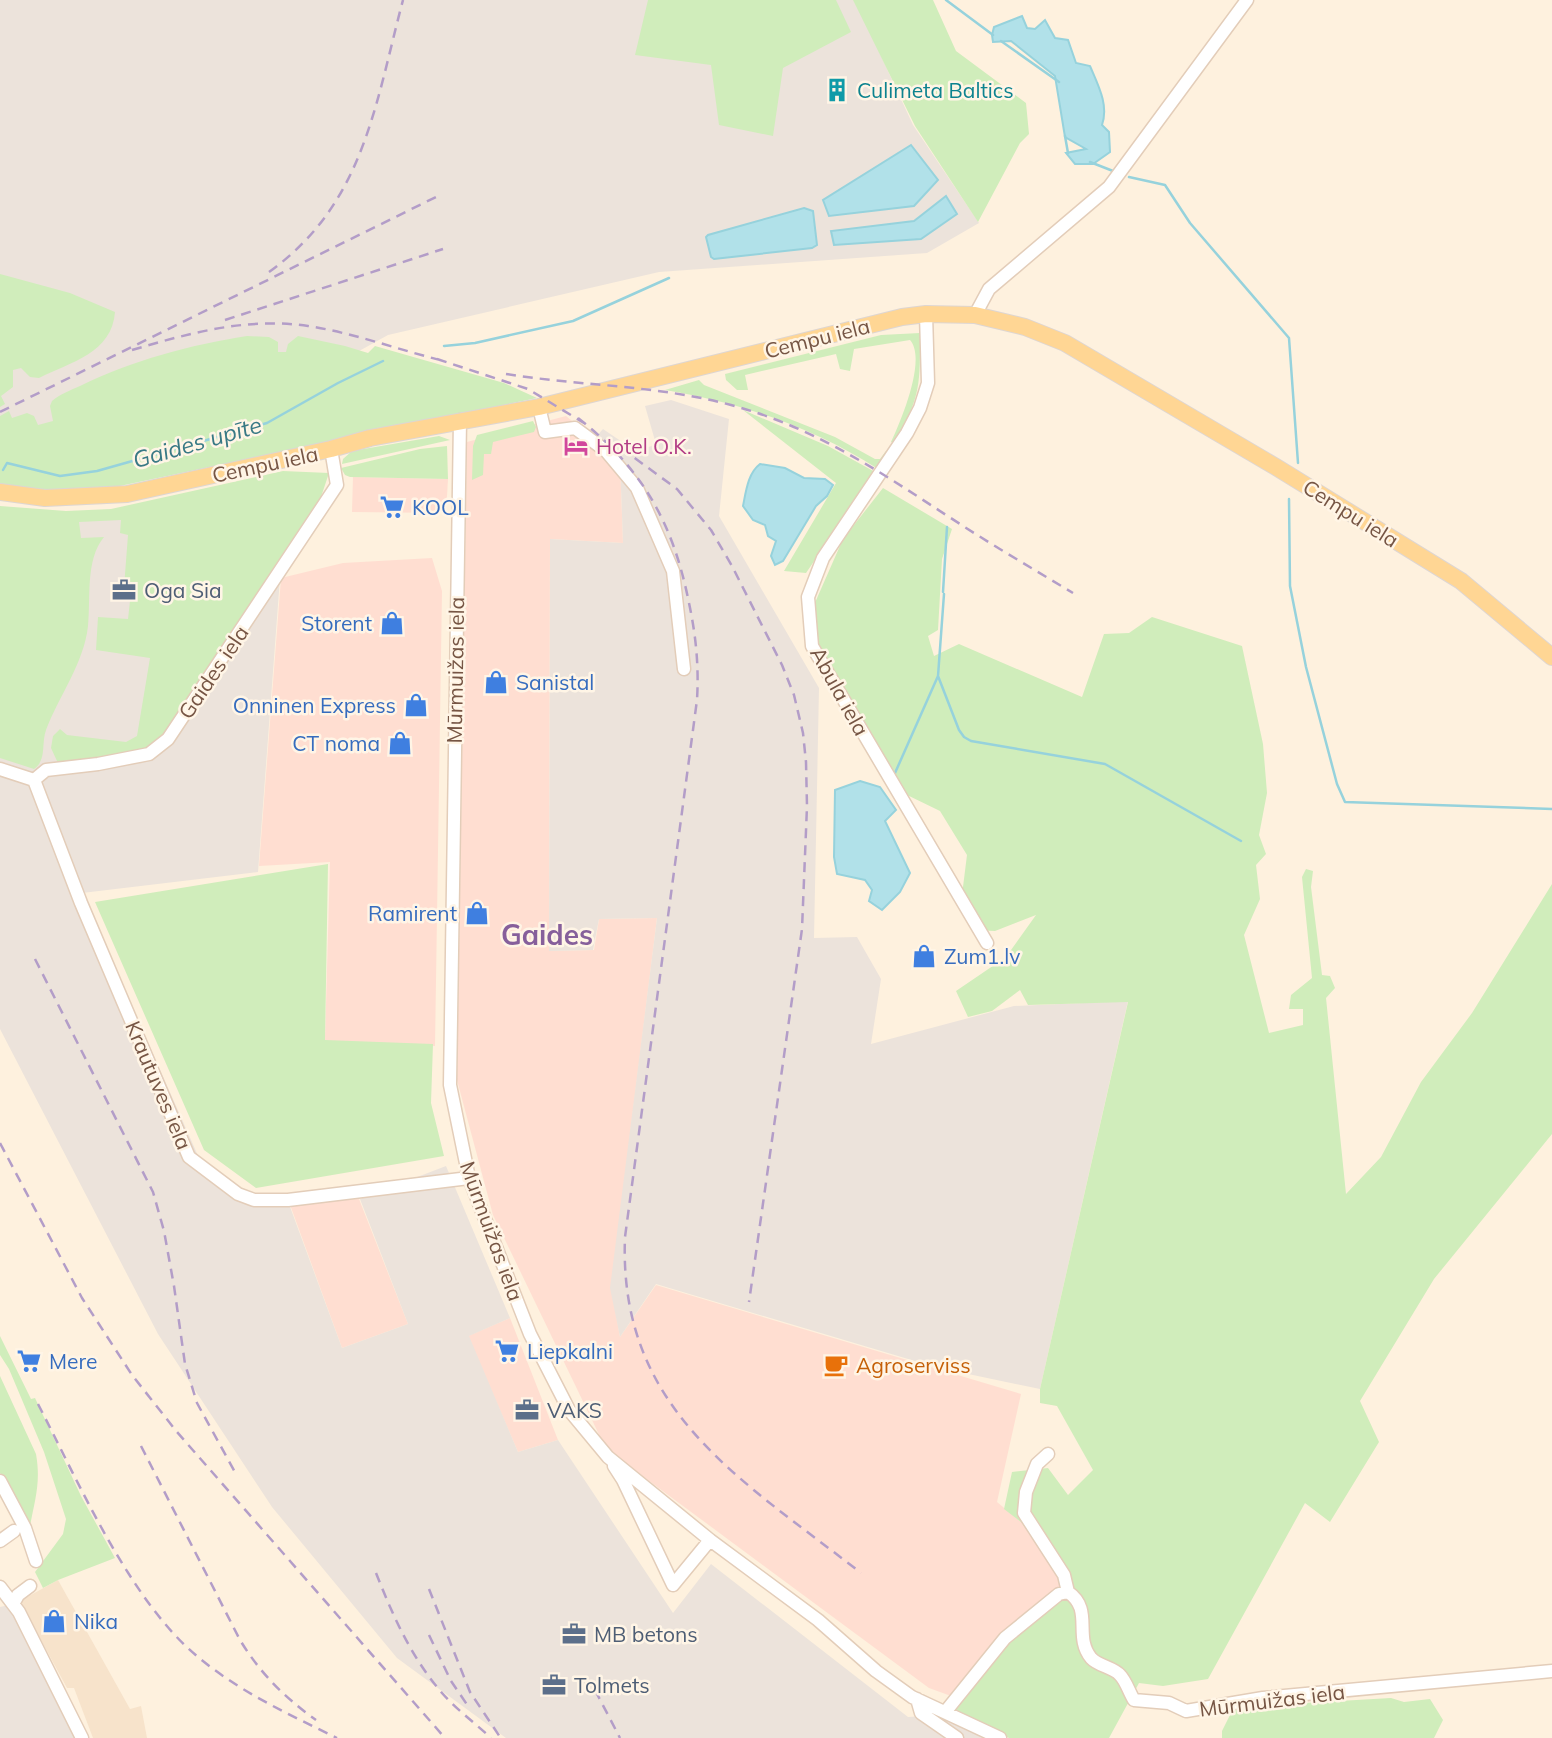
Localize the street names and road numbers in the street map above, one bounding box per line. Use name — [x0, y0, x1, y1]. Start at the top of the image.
street label: Cempu iela — [762, 312, 872, 364]
street label: Cempu iela — [210, 440, 320, 488]
street label: Cempu iela — [1298, 473, 1404, 553]
street label: Mūrmuižas iela — [441, 596, 469, 744]
street label: Gaides iela — [172, 620, 254, 724]
street label: Abula iela — [805, 642, 875, 740]
street label: Krautuves iela — [120, 1017, 198, 1153]
street label: Mūrmuižas iela — [455, 1158, 529, 1304]
street label: Mūrmuižas iela — [1198, 1678, 1346, 1722]

